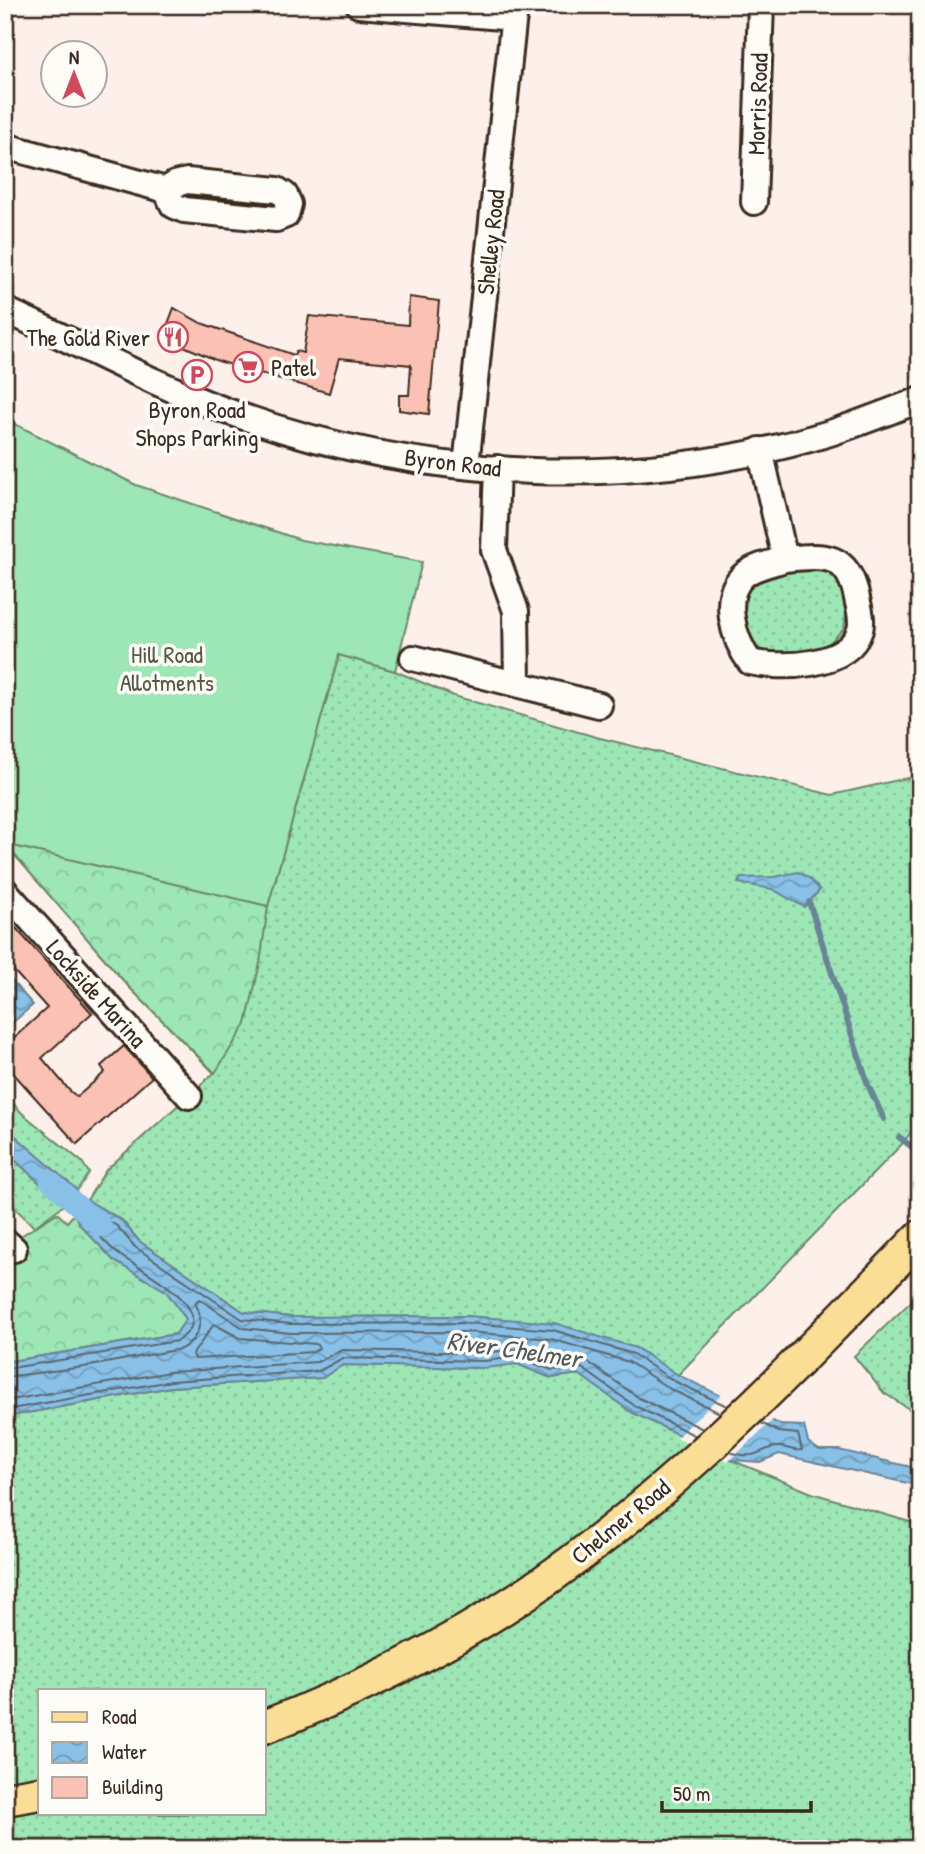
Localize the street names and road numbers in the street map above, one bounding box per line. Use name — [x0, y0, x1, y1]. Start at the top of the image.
street label: Morris Road — [739, 53, 775, 155]
street label: Shelley Road — [469, 188, 511, 296]
street label: Byron Road — [403, 440, 503, 484]
street label: Lockside Marina — [40, 932, 154, 1054]
street label: Chelmer Road — [564, 1471, 676, 1571]

